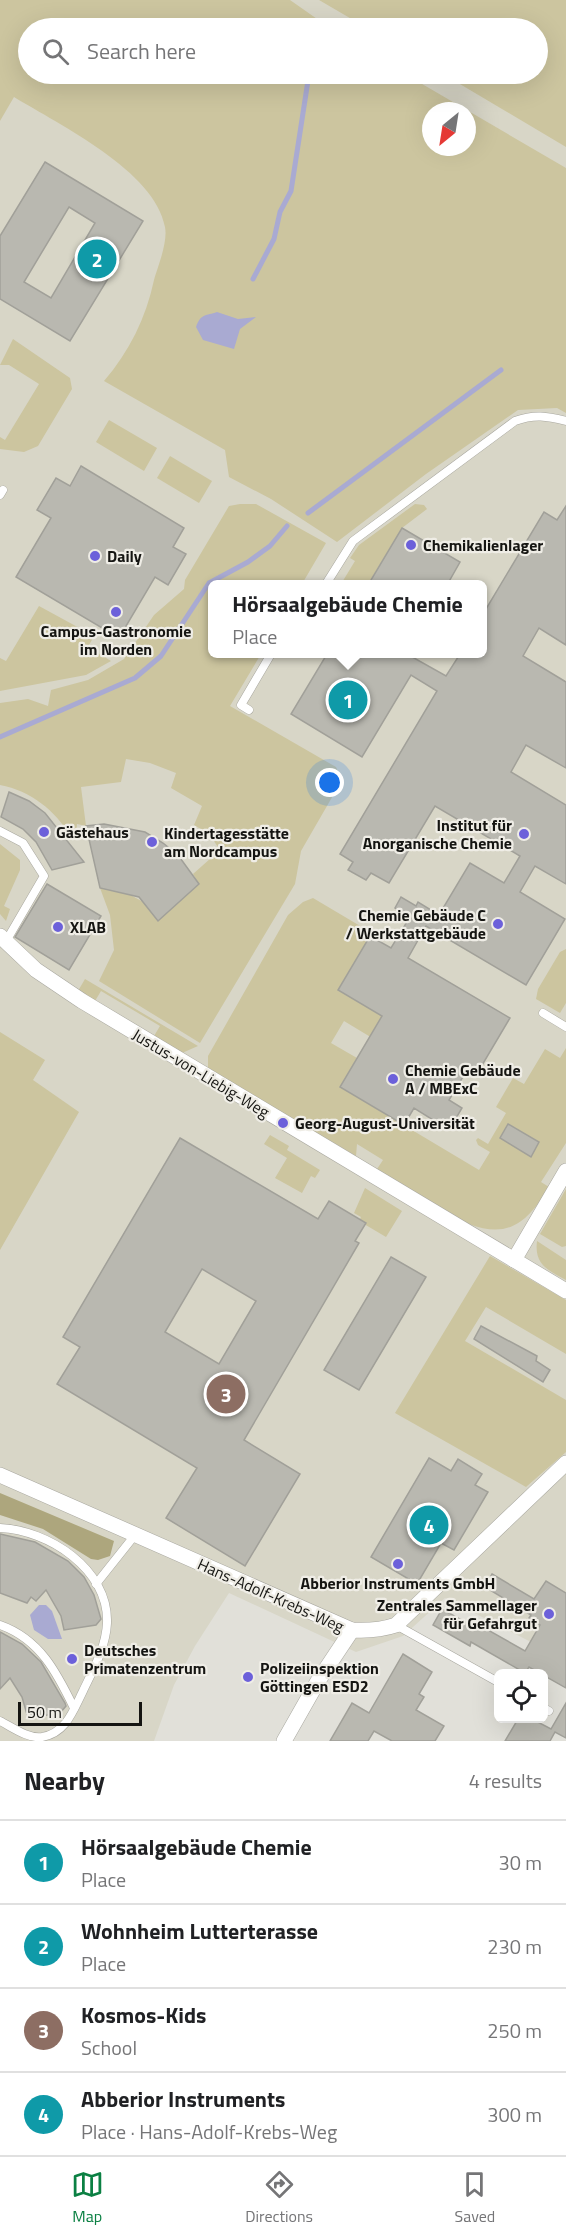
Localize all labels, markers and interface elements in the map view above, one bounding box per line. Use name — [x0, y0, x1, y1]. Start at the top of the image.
search box — [18, 18, 548, 84]
text: Search here — [87, 34, 196, 68]
icon: search — [39, 35, 72, 68]
north arrow — [422, 102, 476, 156]
pin: 2 — [78, 236, 116, 282]
place label: Chemikalienlager — [423, 533, 543, 557]
marker: Chemikalienlager — [404, 538, 418, 552]
place label: Daily — [107, 544, 142, 568]
marker: Daily — [88, 549, 102, 563]
popup — [208, 580, 487, 658]
text: Hörsaalgebäude Chemie — [232, 587, 463, 621]
marker: Campus-Gastronomie im Norden — [109, 605, 123, 619]
place label: Campus-Gastronomie im Norden — [41, 619, 191, 661]
text: Place — [232, 621, 277, 652]
pin: 1 — [328, 678, 368, 722]
your location — [315, 768, 344, 797]
place label: Institut für Anorganische Chemie — [363, 813, 512, 855]
place label: Gästehaus — [56, 820, 129, 844]
place label: Kindertagesstätte am Nordcampus — [164, 821, 289, 863]
marker: Gästehaus — [37, 825, 51, 839]
marker: Institut für Anorganische Chemie — [517, 827, 531, 841]
marker: Kindertagesstätte am Nordcampus — [145, 835, 159, 849]
place label: Chemie Gebäude C / Werkstattgebäude — [346, 903, 486, 945]
place label: XLAB — [70, 915, 106, 939]
marker: Chemie Gebäude C / Werkstattgebäude — [491, 917, 505, 931]
marker: XLAB — [51, 920, 65, 934]
street label: Justus-von-Liebig-Weg — [128, 1022, 274, 1124]
place label: Chemie Gebäude A / MBExC — [405, 1058, 521, 1100]
marker: Chemie Gebäude A / MBExC — [386, 1072, 400, 1086]
place label: Georg-August-Universität — [295, 1111, 475, 1135]
marker: Georg-August-Universität — [276, 1116, 290, 1130]
pin: 3 — [206, 1372, 246, 1416]
pin: 4 — [410, 1502, 448, 1547]
street label: Hans-Adolf-Krebs-Weg — [194, 1552, 348, 1638]
marker: Abberior Instruments GmbH — [391, 1557, 405, 1571]
place label: Abberior Instruments GmbH — [301, 1571, 495, 1595]
place label: Zentrales Sammellager für Gefahrgut — [377, 1593, 537, 1635]
marker: Zentrales Sammellager für Gefahrgut — [542, 1607, 556, 1621]
place label: Deutsches Primatenzentrum — [84, 1638, 206, 1680]
marker: Deutsches Primatenzentrum — [65, 1652, 79, 1666]
place label: Polizeiinspektion Göttingen ESD2 — [260, 1656, 379, 1698]
map controls — [494, 1669, 548, 1723]
button: locate — [494, 1669, 548, 1723]
marker: Polizeiinspektion Göttingen ESD2 — [241, 1670, 255, 1684]
scale bar — [18, 1699, 142, 1726]
text: 50 m — [27, 1700, 62, 1724]
text: Nearby — [24, 1761, 105, 1800]
text: 4 results — [469, 1765, 542, 1796]
text: Hörsaalgebäude Chemie — [81, 1830, 312, 1864]
text: 1 — [38, 1847, 49, 1878]
text: 30 m — [498, 1847, 542, 1878]
text: Place — [81, 1864, 126, 1895]
text: Wohnheim Lutterterasse — [81, 1914, 318, 1948]
text: 2 — [38, 1931, 49, 1962]
text: 230 m — [487, 1931, 542, 1962]
text: Place — [81, 1948, 126, 1979]
text: Kosmos-Kids — [81, 1998, 206, 2032]
text: 3 — [38, 2015, 49, 2046]
text: 250 m — [487, 2015, 542, 2046]
text: School — [81, 2032, 137, 2063]
text: Abberior Instruments — [81, 2082, 285, 2116]
text: 4 — [38, 2099, 49, 2130]
text: 300 m — [487, 2099, 542, 2130]
text: Place · Hans-Adolf-Krebs-Weg — [81, 2116, 337, 2147]
tab: Map — [71, 2168, 104, 2228]
tab: Directions — [245, 2168, 313, 2228]
tab: Saved — [455, 2168, 495, 2228]

